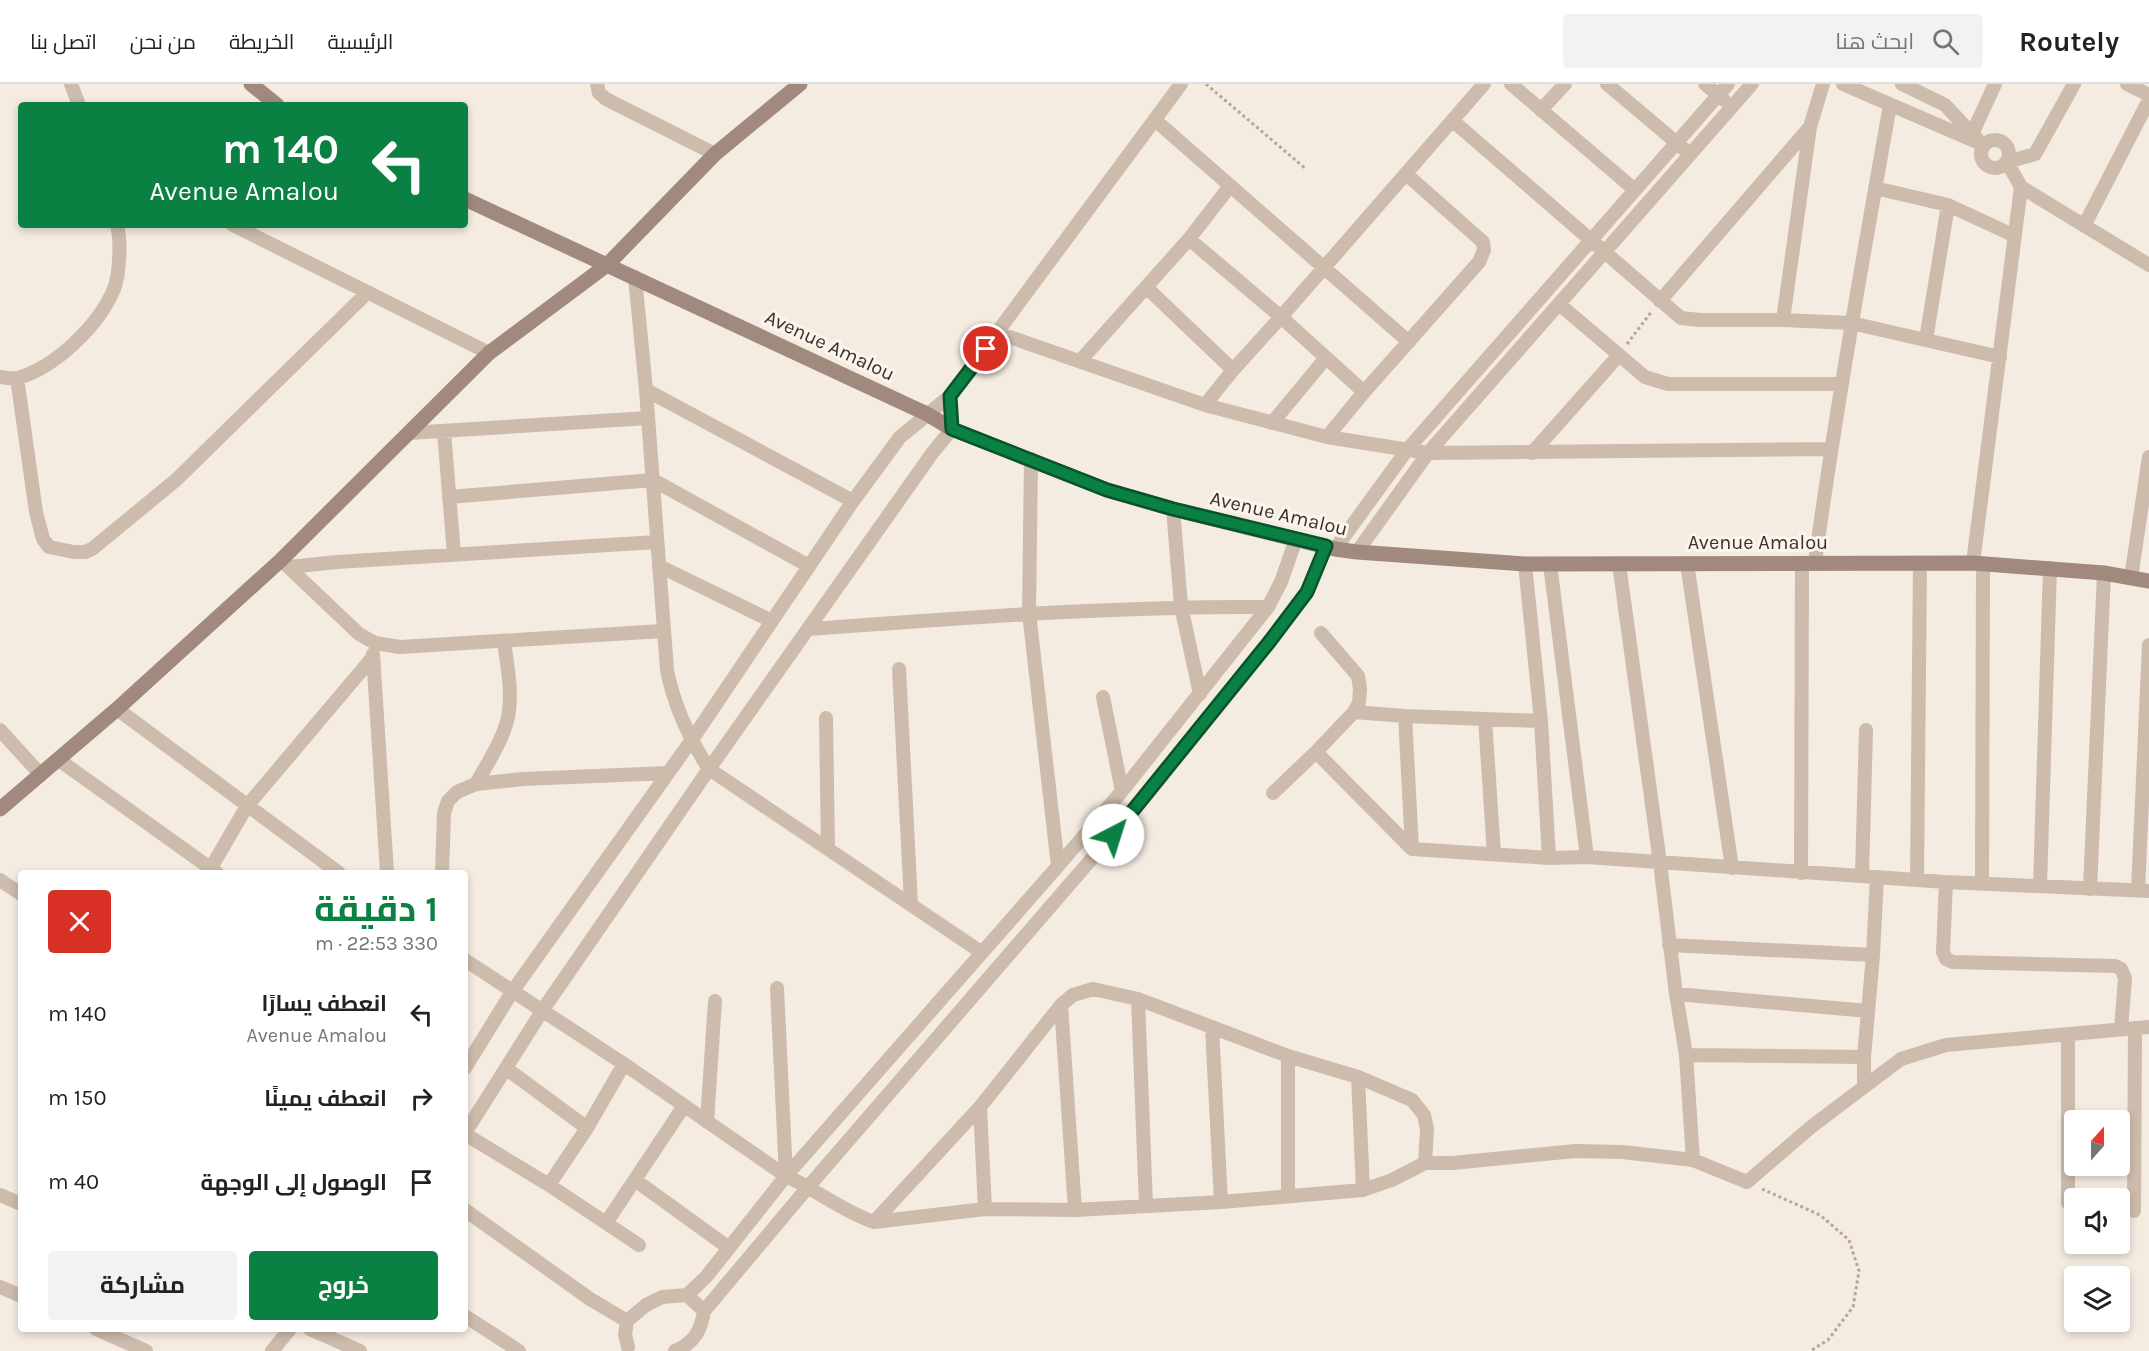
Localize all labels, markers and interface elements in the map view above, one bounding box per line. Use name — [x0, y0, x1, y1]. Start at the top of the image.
search box — [1563, 14, 1983, 68]
icon: search — [1929, 25, 1962, 58]
text: Routely — [2019, 25, 2119, 58]
text: ابحث هنا — [1835, 29, 1914, 55]
text: اتصل بنا — [30, 30, 97, 54]
text: من نحن — [130, 30, 196, 54]
text: الخريطة — [229, 30, 294, 54]
text: الرئيسية — [327, 30, 393, 54]
text: 140 m — [222, 124, 339, 174]
icon: left — [360, 126, 438, 204]
text: Avenue Amalou — [149, 175, 339, 207]
street label: Avenue Amalou — [761, 305, 898, 386]
pin — [960, 323, 1011, 374]
icon: arrive — [969, 332, 1002, 365]
street label: Avenue Amalou — [1208, 486, 1350, 540]
street label: Avenue Amalou — [1688, 531, 1828, 554]
position arrow — [1081, 803, 1145, 867]
text: 1 دقيقة — [314, 888, 438, 930]
button: close — [48, 890, 111, 953]
text: 330 m · 22:53 — [315, 932, 438, 955]
text: انعطف يسارًا — [261, 991, 387, 1017]
icon: left — [405, 998, 438, 1031]
text: 140 m — [48, 1001, 106, 1027]
text: Avenue Amalou — [247, 1024, 387, 1047]
icon: right — [405, 1082, 438, 1115]
text: 150 m — [48, 1085, 107, 1111]
text: انعطف يمينًا — [264, 1086, 387, 1112]
north arrow — [2064, 1110, 2130, 1176]
map controls — [2064, 1110, 2130, 1332]
icon: arrive — [405, 1166, 438, 1199]
text: 40 m — [48, 1169, 99, 1195]
text: الوصول إلى الوجهة — [201, 1170, 387, 1196]
button: sound — [2064, 1188, 2130, 1254]
button: مشاركة — [48, 1251, 237, 1320]
button: خروج — [249, 1251, 438, 1320]
button: layers — [2064, 1266, 2130, 1332]

